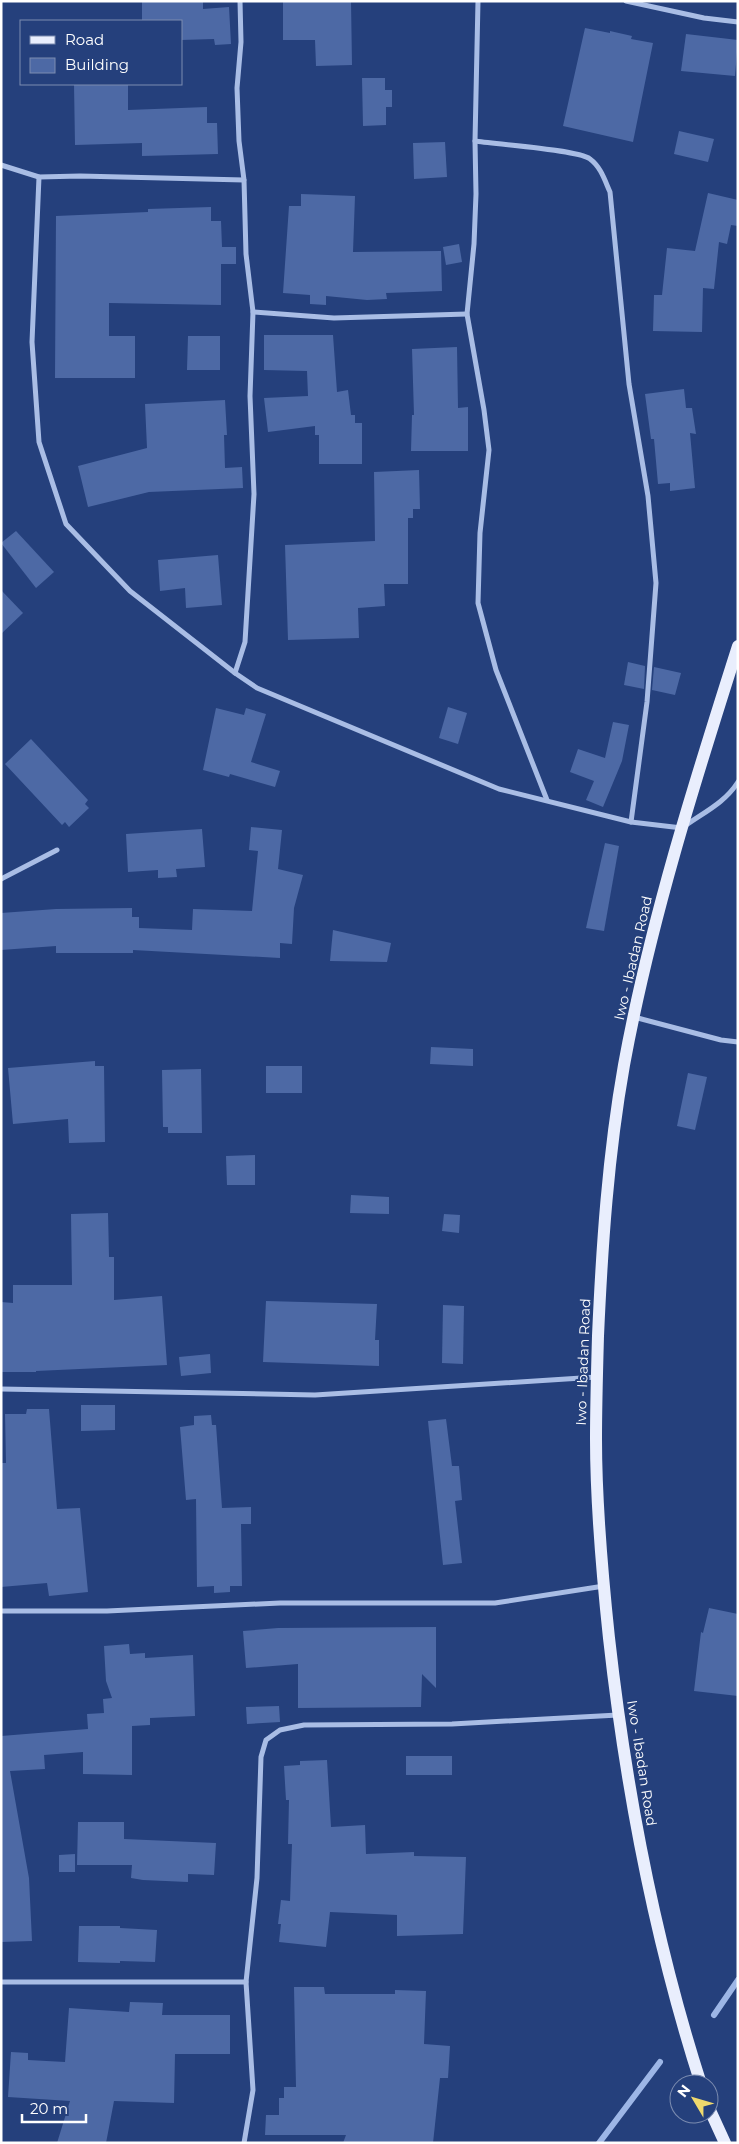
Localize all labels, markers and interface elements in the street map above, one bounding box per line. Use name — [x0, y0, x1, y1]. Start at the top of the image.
legend — [20, 20, 182, 85]
text: Road — [65, 30, 104, 49]
text: Building — [65, 55, 129, 74]
street label: Iwo - Ibadan Road — [610, 894, 656, 1022]
street label: Iwo - Ibadan Road — [572, 1298, 594, 1426]
street label: Iwo - Ibadan Road — [623, 1699, 661, 1827]
north arrow — [669, 2074, 719, 2124]
text: N — [673, 2081, 694, 2101]
scale bar — [22, 2092, 86, 2124]
text: 20 m — [30, 2099, 68, 2118]

